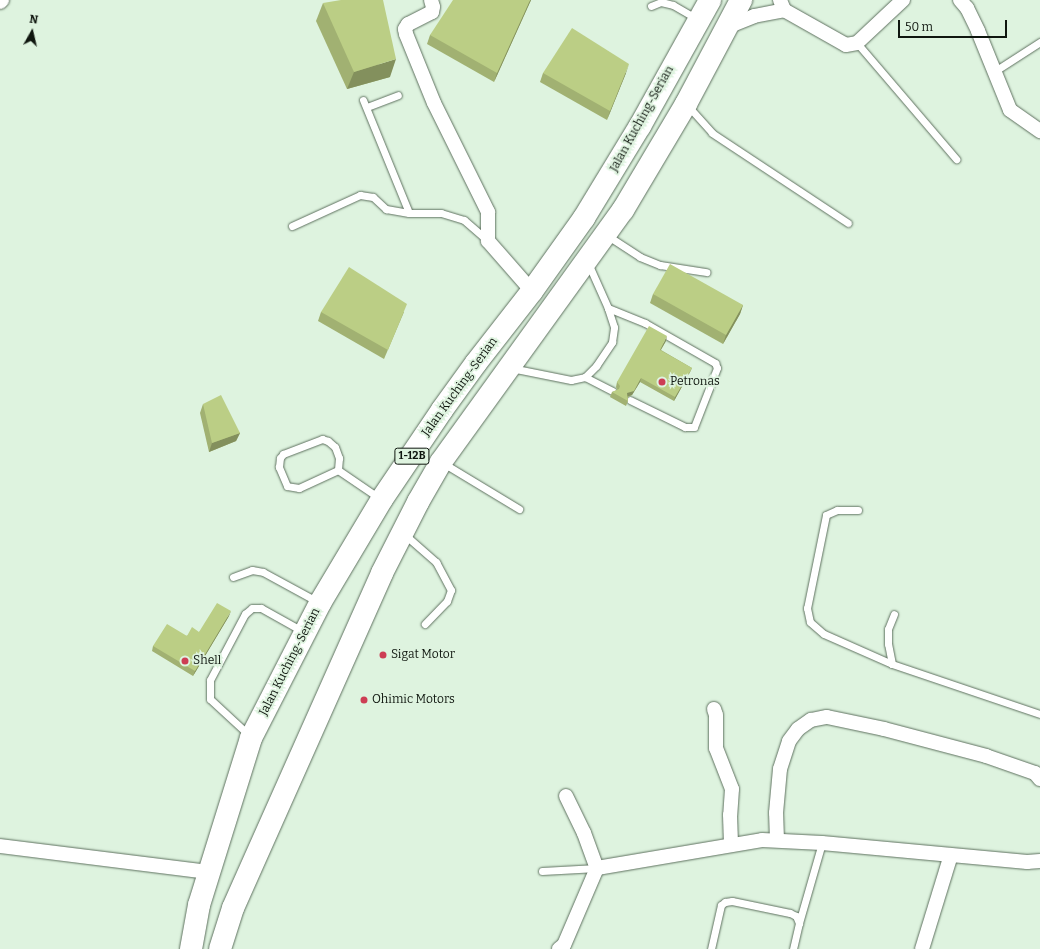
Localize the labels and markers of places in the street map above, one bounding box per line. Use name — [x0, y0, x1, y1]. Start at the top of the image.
place label: Petronas — [670, 375, 720, 389]
marker: Petronas — [657, 377, 667, 387]
place label: Sigat Motor — [391, 648, 455, 662]
marker: Sigat Motor — [378, 650, 388, 660]
place label: Shell — [193, 654, 221, 668]
marker: Shell — [180, 656, 190, 666]
place label: Ohimic Motors — [372, 693, 455, 707]
marker: Ohimic Motors — [359, 695, 369, 705]

